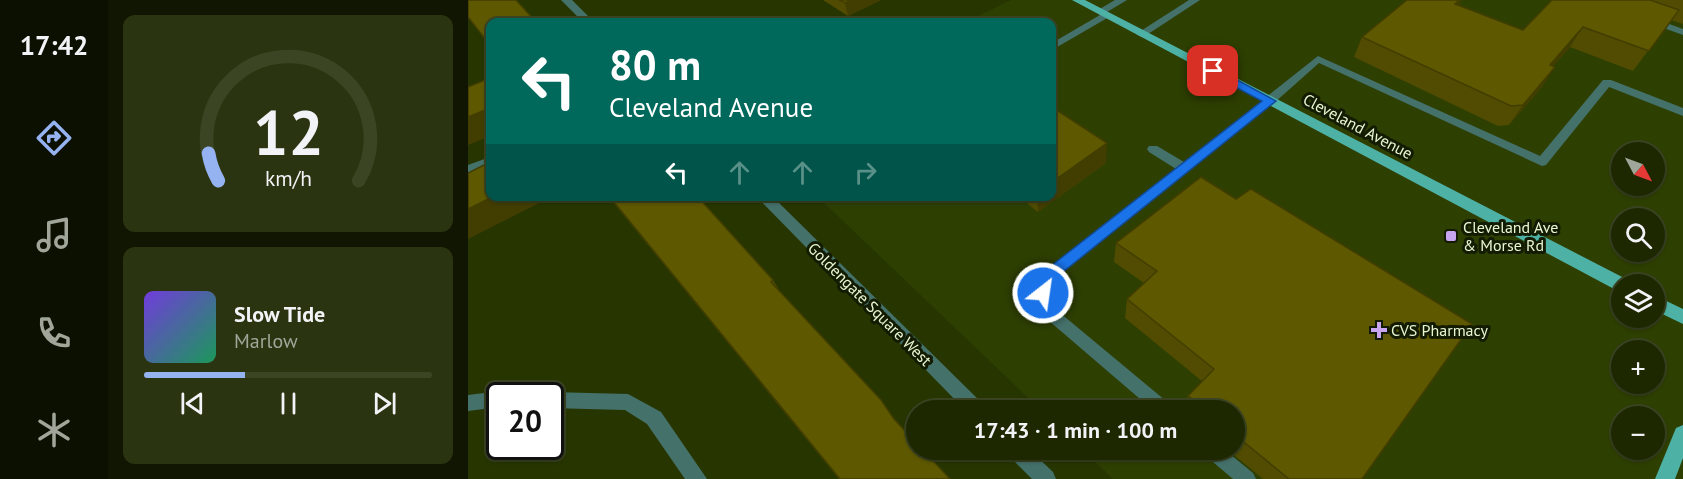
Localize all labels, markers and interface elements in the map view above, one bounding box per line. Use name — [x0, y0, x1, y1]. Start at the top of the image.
text: 17:42 — [20, 28, 88, 62]
text: 80 m — [609, 37, 701, 92]
icon: left — [510, 42, 588, 120]
pin — [1187, 45, 1238, 96]
icon: arrive — [1196, 54, 1229, 87]
street label: Cleveland Avenue — [1300, 89, 1416, 163]
text: Cleveland Avenue — [609, 90, 813, 124]
text: 12 — [253, 91, 323, 172]
icon: directions — [33, 117, 75, 159]
north arrow — [1611, 142, 1665, 196]
map controls — [1611, 142, 1665, 460]
icon: left — [660, 156, 693, 189]
icon: ahead — [723, 156, 756, 189]
icon: ahead — [786, 156, 819, 189]
icon: right — [849, 156, 882, 189]
text: km/h — [264, 164, 311, 192]
button: search — [1611, 208, 1665, 262]
icon: music — [33, 214, 75, 256]
place label: Cleveland Ave & Morse Rd — [1463, 217, 1558, 255]
marker: Cleveland Ave & Morse Rd — [1444, 229, 1458, 243]
street label: Goldengate Square West — [804, 238, 936, 370]
position arrow — [1011, 261, 1075, 325]
button: layers — [1611, 274, 1665, 328]
text: Slow Tide — [234, 300, 325, 328]
icon: phone — [33, 312, 75, 354]
place label: CVS Pharmacy — [1391, 320, 1489, 340]
marker: CVS Pharmacy — [1372, 323, 1386, 337]
text: Marlow — [234, 328, 298, 354]
button: + — [1611, 340, 1665, 394]
speed limit sign: 20 — [486, 382, 564, 460]
icon: previous — [176, 387, 209, 420]
icon: pause — [272, 387, 305, 420]
icon: next — [368, 387, 401, 420]
button: − — [1611, 406, 1665, 460]
icon: climate — [33, 409, 75, 451]
text: 17:43 · 1 min · 100 m — [974, 416, 1177, 444]

